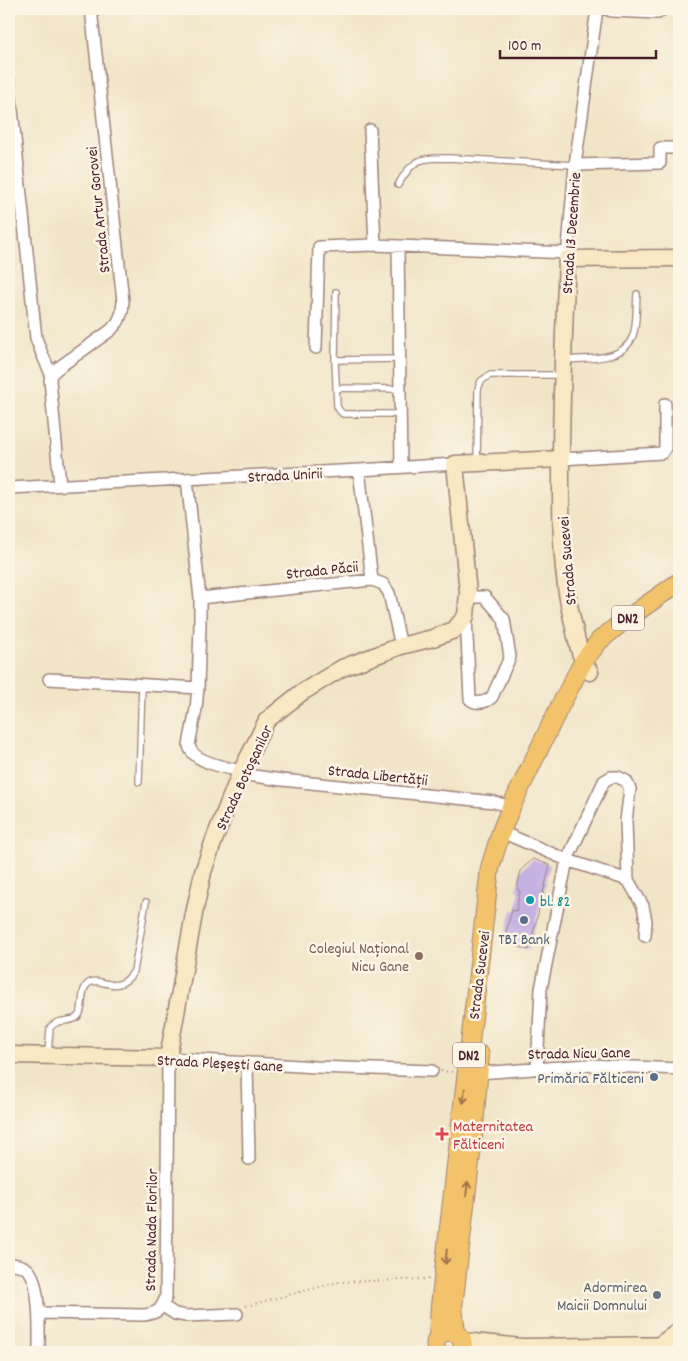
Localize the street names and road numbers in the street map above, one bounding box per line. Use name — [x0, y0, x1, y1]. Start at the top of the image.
street label: Strada Artur Gorovei — [81, 145, 118, 274]
street label: Strada 13 Decembrie — [557, 172, 588, 295]
street label: Strada Unirii — [247, 463, 323, 490]
street label: Strada Sucevei — [553, 515, 584, 606]
street label: Strada Păcii — [285, 556, 360, 587]
road number: DN2 — [612, 606, 644, 630]
street label: Strada Botoșanilor — [211, 721, 280, 835]
street label: Strada Libertății — [327, 760, 429, 793]
street label: Strada Sucevei — [464, 930, 497, 1021]
road number: DN2 — [453, 1042, 485, 1068]
street label: Strada Nicu Gane — [527, 1042, 631, 1067]
street label: Strada Pleșești Gane — [156, 1050, 283, 1079]
street label: Strada Nada Florilor — [140, 1168, 165, 1292]

